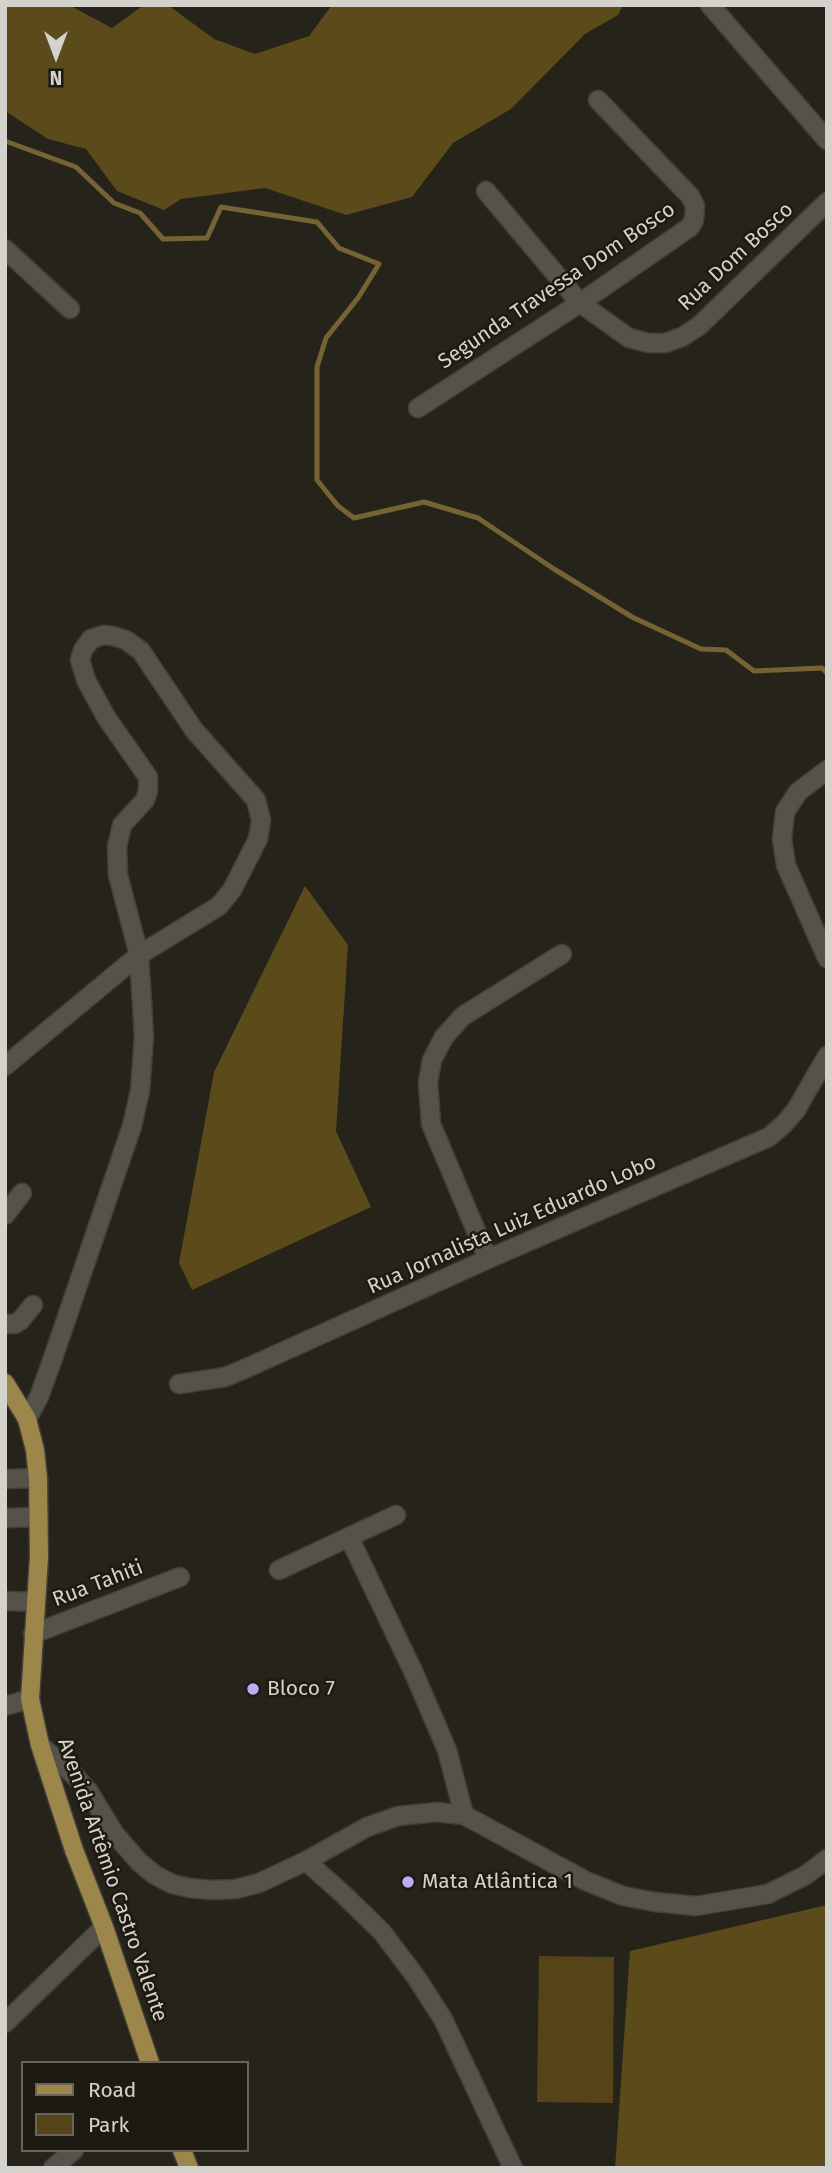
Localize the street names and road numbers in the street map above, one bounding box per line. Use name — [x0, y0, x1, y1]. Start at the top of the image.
street label: Segunda Travessa Dom Bosco — [434, 197, 680, 375]
street label: Rua Dom Bosco — [673, 197, 799, 317]
street label: Rua Jornalista Luiz Eduardo Lobo — [364, 1150, 660, 1300]
street label: Rua Tahiti — [49, 1555, 147, 1613]
street label: Avenida Artêmio Castro Valente — [52, 1735, 172, 2025]

